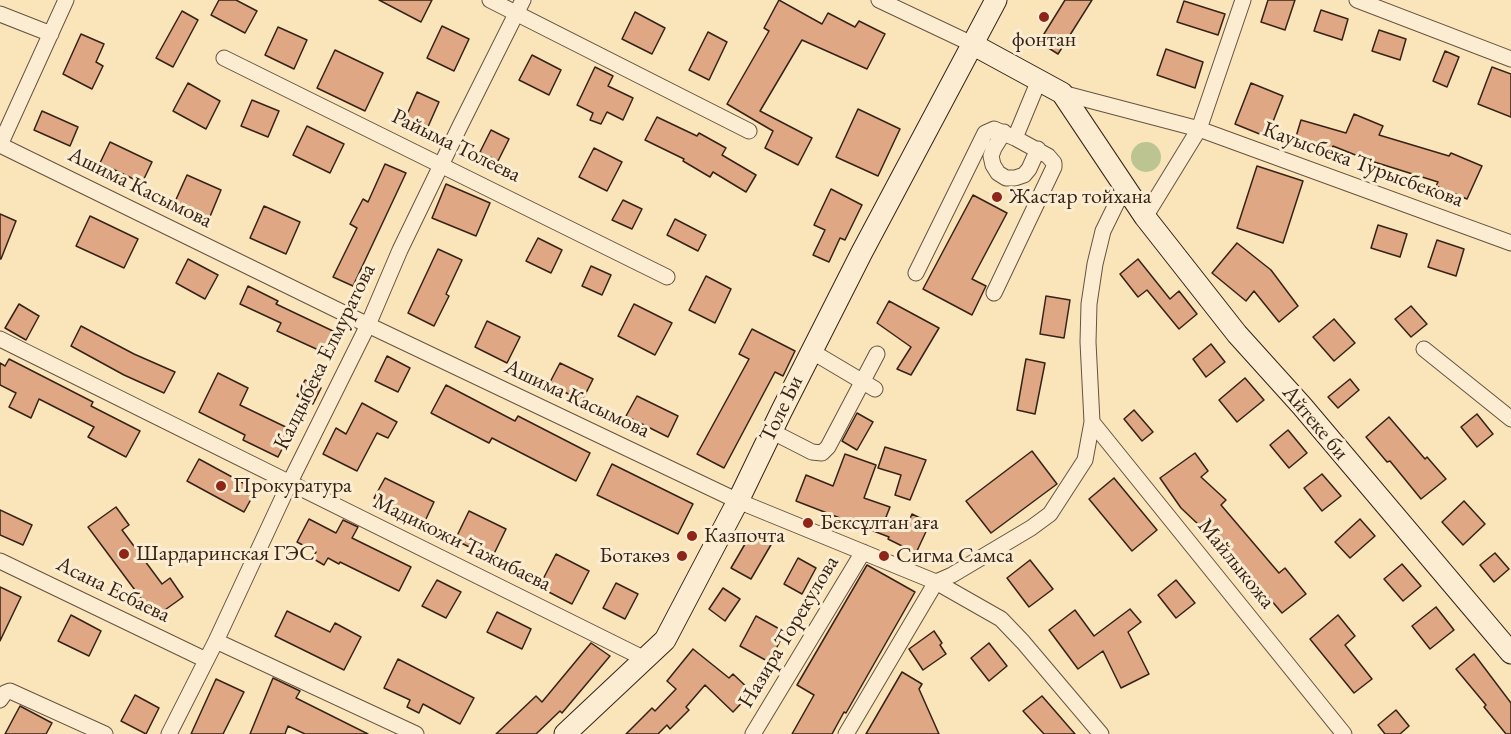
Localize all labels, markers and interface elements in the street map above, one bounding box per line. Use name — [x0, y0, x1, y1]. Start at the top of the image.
marker: фонтан — [1037, 10, 1051, 24]
place label: фонтан — [1012, 27, 1076, 53]
street label: Райыма Толеева — [387, 103, 525, 189]
street label: Кауысбека Турысбекова — [1259, 116, 1467, 214]
street label: Ашима Касымова — [64, 142, 216, 234]
place label: Жастар тойхана — [1009, 184, 1152, 210]
marker: Жастар тойхана — [990, 190, 1004, 204]
street label: Калдыбека Елмуратова — [268, 260, 382, 454]
street label: Ашима Касымова — [500, 354, 654, 444]
street label: Толе Би — [755, 371, 809, 447]
street label: Айтеке би — [1276, 380, 1354, 466]
place label: Прокуратура — [233, 473, 352, 499]
marker: Прокуратура — [214, 479, 228, 493]
street label: Мадикожи Тажибаева — [369, 488, 555, 598]
place label: Бексұлтан аға — [820, 510, 939, 536]
street label: Майлыкожа — [1192, 514, 1280, 614]
marker: Бексұлтан аға — [801, 516, 815, 530]
place label: Казпочта — [704, 523, 785, 549]
marker: Казпочта — [685, 529, 699, 543]
place label: Шардаринская ГЭС — [136, 541, 315, 567]
place label: Ботакөз — [599, 543, 670, 569]
place label: Сигма Самса — [896, 543, 1014, 569]
marker: Шардаринская ГЭС — [117, 547, 131, 561]
marker: Ботакөз — [675, 549, 689, 563]
marker: Сигма Самса — [877, 549, 891, 563]
street label: Асана Есбаева — [52, 551, 174, 629]
street label: Назира Торекулова — [733, 551, 845, 713]

